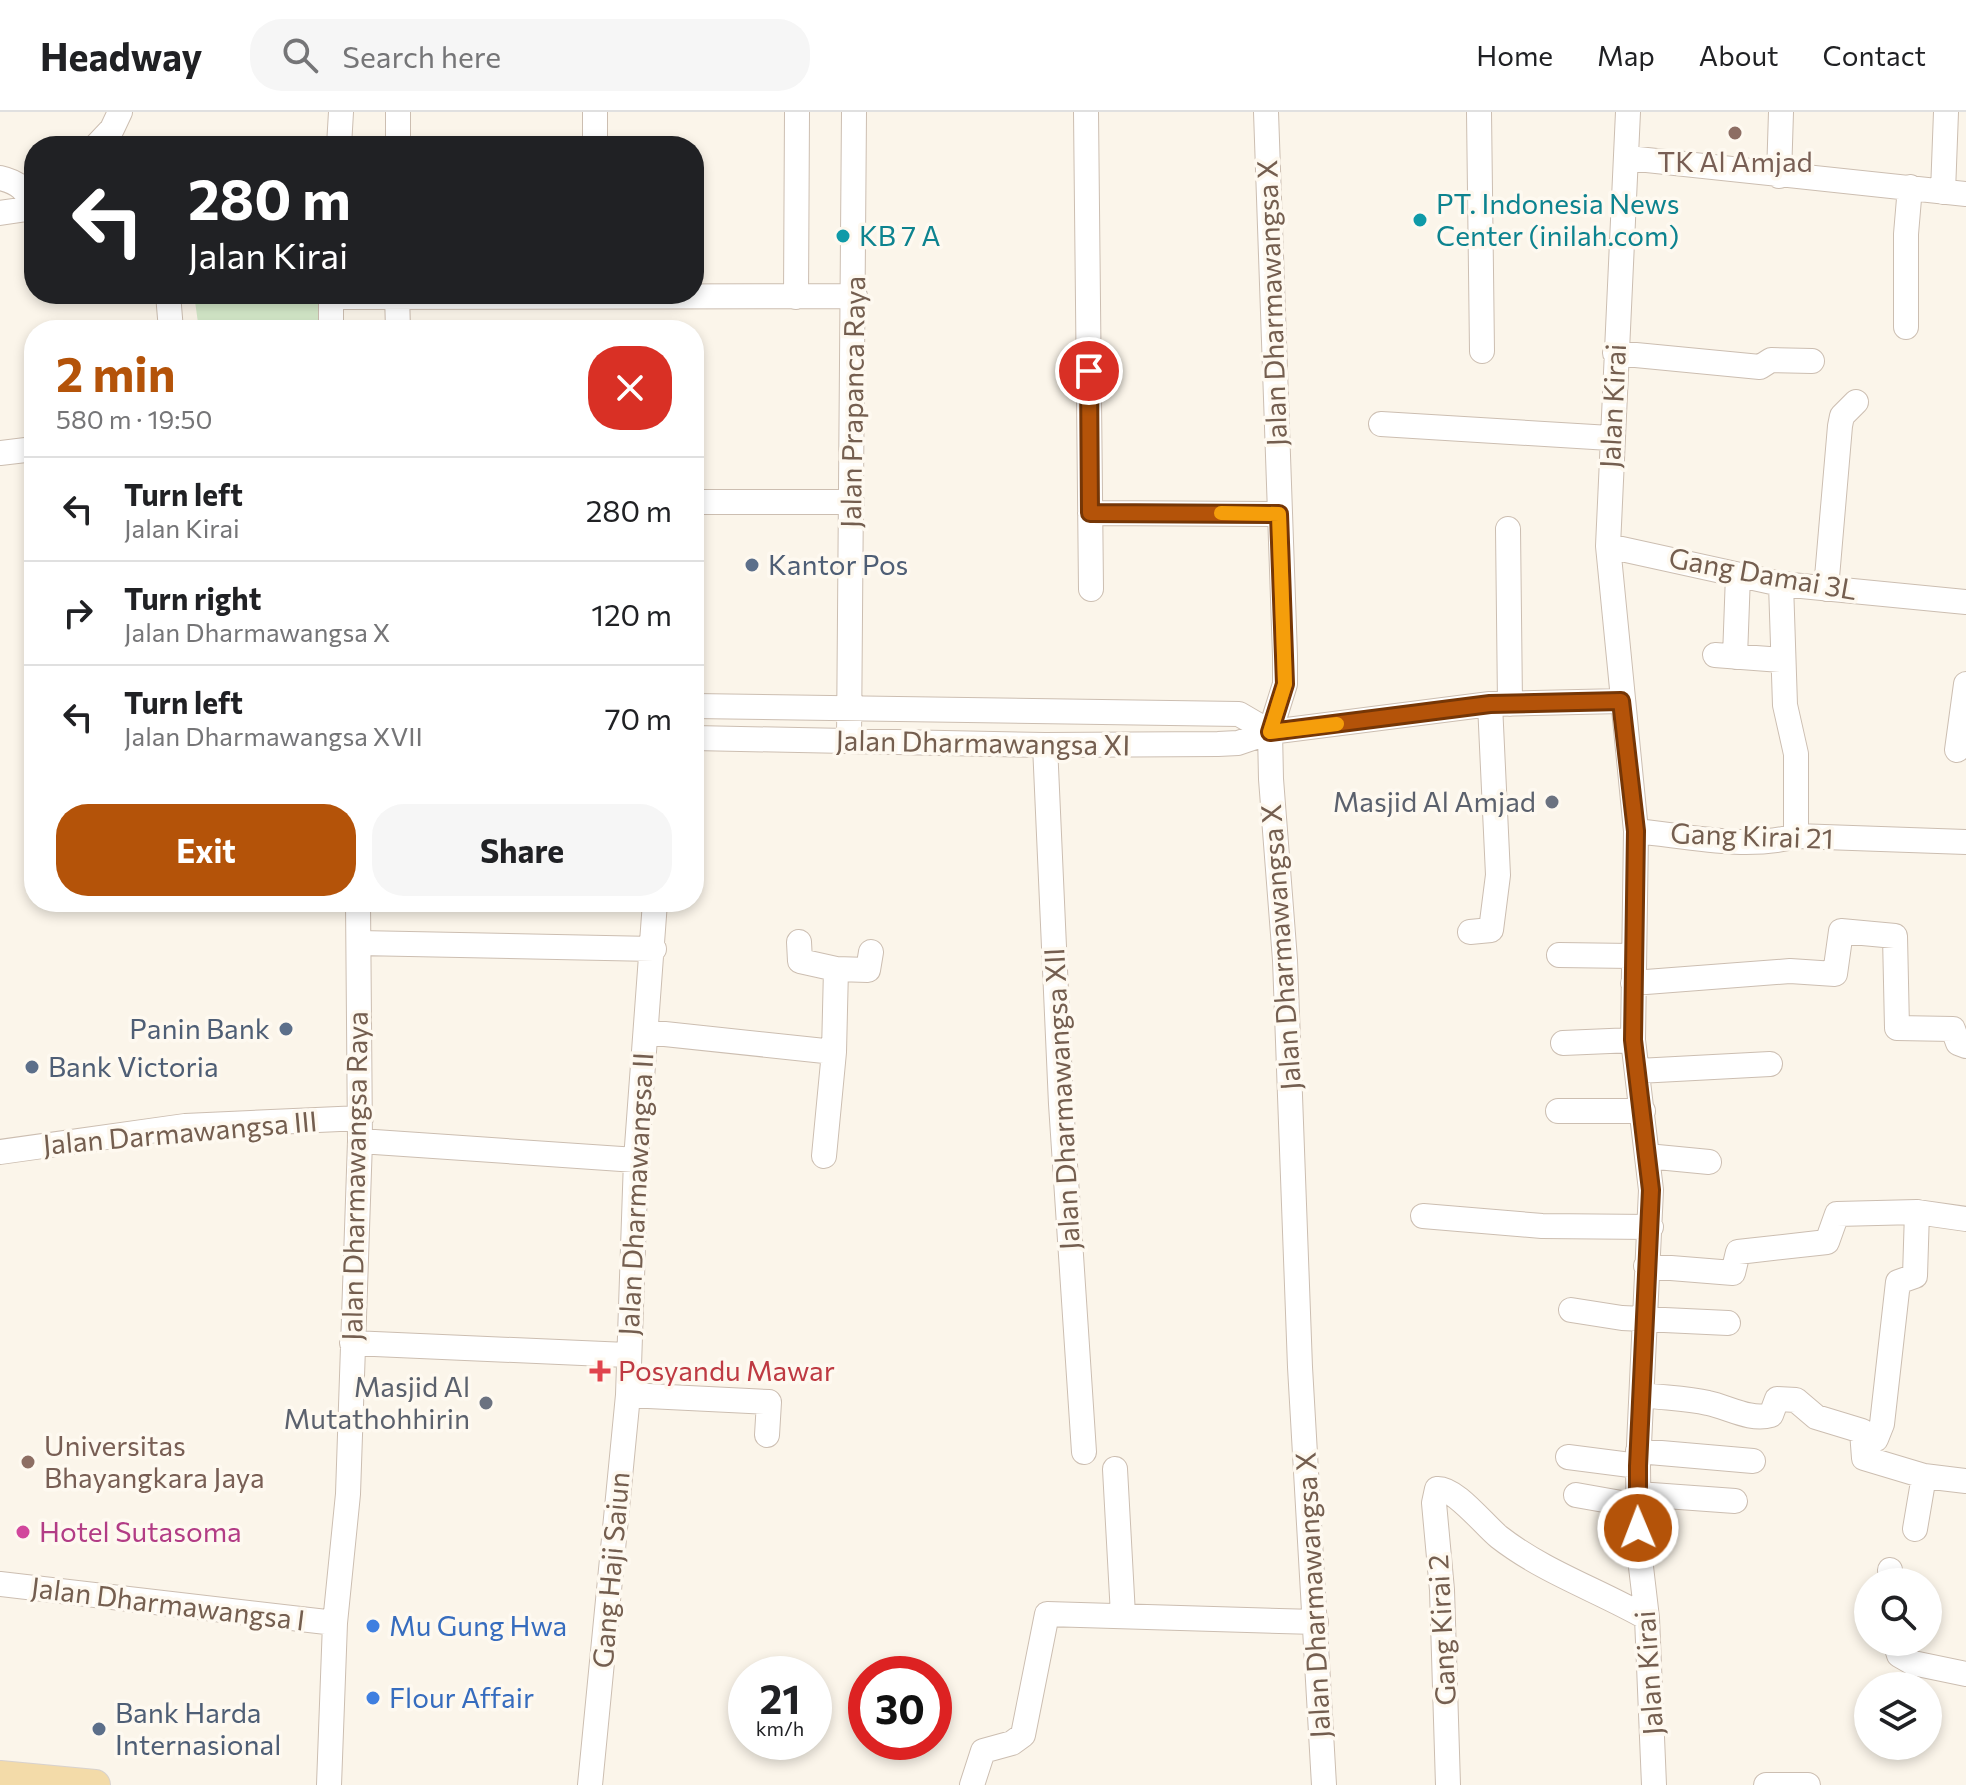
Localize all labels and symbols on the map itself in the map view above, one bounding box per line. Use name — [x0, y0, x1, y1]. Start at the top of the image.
marker: TK Al Amjad — [1726, 124, 1744, 142]
place label: TK Al Amjad — [1657, 144, 1813, 178]
street label: Jalan Dharmawangsa X — [1249, 159, 1293, 447]
place label: PT. Indonesia News Center (inilah.com) — [1436, 186, 1680, 252]
marker: PT. Indonesia News Center (inilah.com) — [1411, 211, 1429, 229]
place label: KB 7 A — [859, 218, 941, 252]
marker: KB 7 A — [834, 227, 852, 245]
street label: Jalan Prapanca Raya — [833, 276, 871, 528]
pin — [1055, 337, 1123, 405]
street label: Jalan Kirai — [1592, 343, 1632, 469]
street label: Gang Damai 3L — [1666, 540, 1860, 606]
place label: Kantor Pos — [768, 547, 908, 581]
marker: Kantor Pos — [743, 556, 761, 574]
street label: Jalan Dharmawangsa XI — [835, 722, 1131, 762]
place label: Masjid Al Amjad — [1333, 784, 1536, 818]
marker: Masjid Al Amjad — [1543, 793, 1561, 811]
street label: Jalan Dharmawangsa X — [1253, 803, 1307, 1091]
street label: Gang Kirai 21 — [1670, 815, 1834, 855]
street label: Jalan Dharmawangsa XII — [1036, 947, 1086, 1251]
place label: Panin Bank — [129, 1011, 270, 1045]
street label: Jalan Dharmawangsa Raya — [334, 1011, 374, 1341]
marker: Panin Bank — [277, 1020, 295, 1038]
place label: Bank Victoria — [48, 1049, 219, 1083]
street label: Jalan Dharmawangsa II — [611, 1051, 659, 1336]
marker: Bank Victoria — [23, 1058, 41, 1076]
street label: Jalan Darmawangsa III — [41, 1103, 319, 1161]
place label: Posyandu Mawar — [618, 1353, 835, 1387]
marker: Posyandu Mawar — [589, 1360, 611, 1382]
place label: Masjid Al Mutathohhirin — [284, 1369, 470, 1435]
marker: Masjid Al Mutathohhirin — [477, 1394, 495, 1412]
place label: Universitas Bhayangkara Jaya — [44, 1428, 265, 1494]
street label: Jalan Dharmawangsa X — [1288, 1451, 1336, 1739]
marker: Universitas Bhayangkara Jaya — [19, 1453, 37, 1471]
street label: Gang Haji Saiun — [584, 1470, 636, 1670]
position arrow — [1596, 1486, 1680, 1570]
place label: Hotel Sutasoma — [39, 1514, 242, 1548]
marker: Hotel Sutasoma — [14, 1523, 32, 1541]
street label: Gang Kirai 2 — [1420, 1554, 1462, 1707]
street label: Jalan Dharmawangsa I — [29, 1569, 307, 1637]
place label: Mu Gung Hwa — [389, 1608, 567, 1642]
street label: Jalan Kirai — [1627, 1610, 1669, 1736]
marker: Mu Gung Hwa — [364, 1617, 382, 1635]
speed limit sign: 30 — [848, 1656, 952, 1760]
place label: Flour Affair — [389, 1680, 534, 1714]
marker: Flour Affair — [364, 1689, 382, 1707]
place label: Bank Harda Internasional — [115, 1695, 281, 1761]
marker: Bank Harda Internasional — [90, 1720, 108, 1738]

